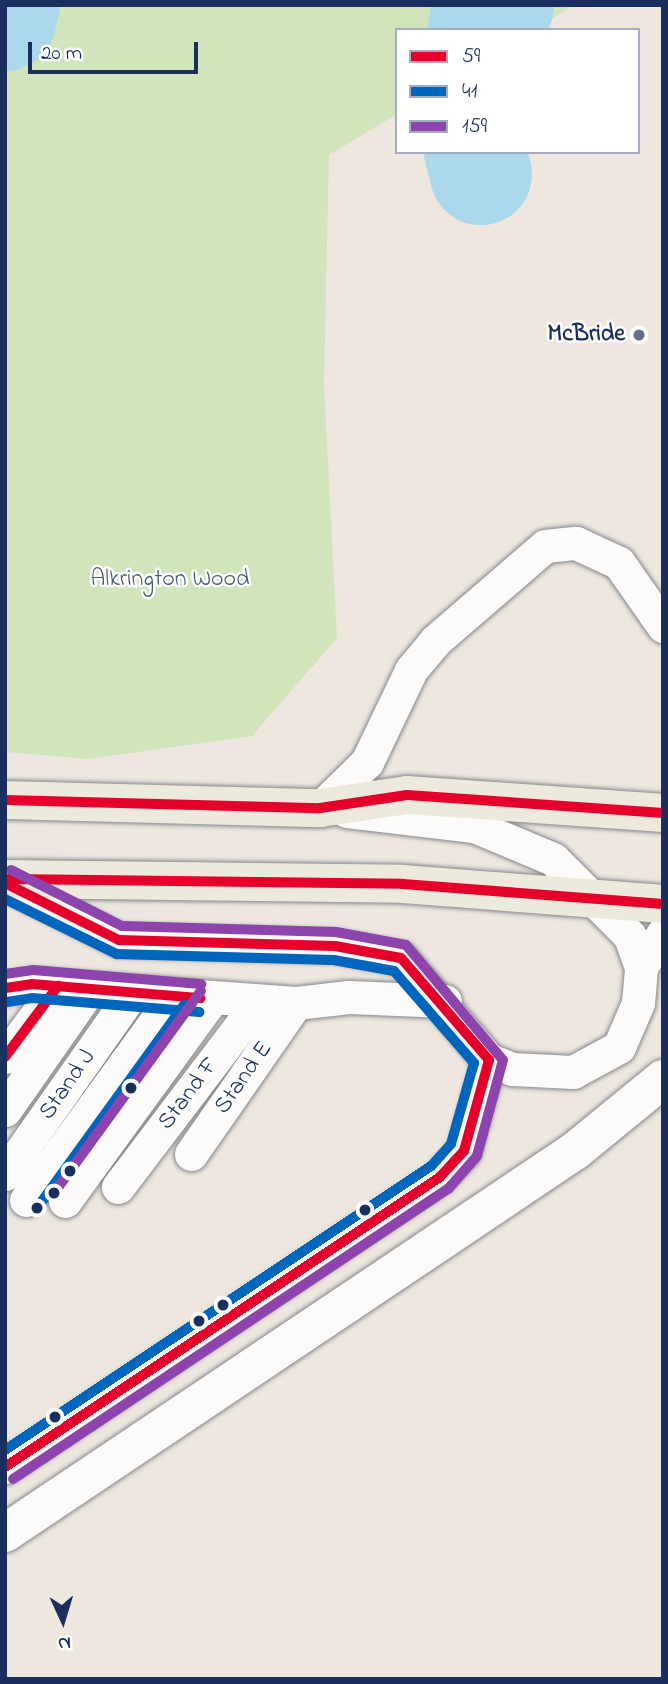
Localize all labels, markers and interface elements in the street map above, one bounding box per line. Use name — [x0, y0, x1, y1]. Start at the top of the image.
scale bar — [32, 28, 201, 72]
legend — [395, 28, 640, 154]
text: 20 m — [41, 39, 82, 69]
text: 59 — [462, 42, 480, 72]
text: 41 — [462, 77, 477, 107]
text: 159 — [462, 112, 487, 142]
place label: McBride — [548, 321, 625, 349]
marker: McBride — [631, 327, 647, 343]
park label: Alkrington Wood — [90, 566, 250, 594]
street label: Stand E — [209, 1036, 279, 1120]
street label: Stand J — [33, 1044, 103, 1126]
street label: Stand F — [152, 1052, 226, 1136]
unlabelled marker — [124, 1081, 138, 1095]
unlabelled marker — [63, 1164, 77, 1178]
unlabelled marker — [47, 1186, 61, 1200]
unlabelled marker — [30, 1201, 44, 1215]
unlabelled marker — [358, 1203, 372, 1217]
unlabelled marker — [216, 1298, 230, 1312]
unlabelled marker — [192, 1314, 206, 1328]
unlabelled marker — [48, 1410, 62, 1424]
north arrow — [28, 1586, 98, 1656]
text: N — [57, 1629, 72, 1656]

